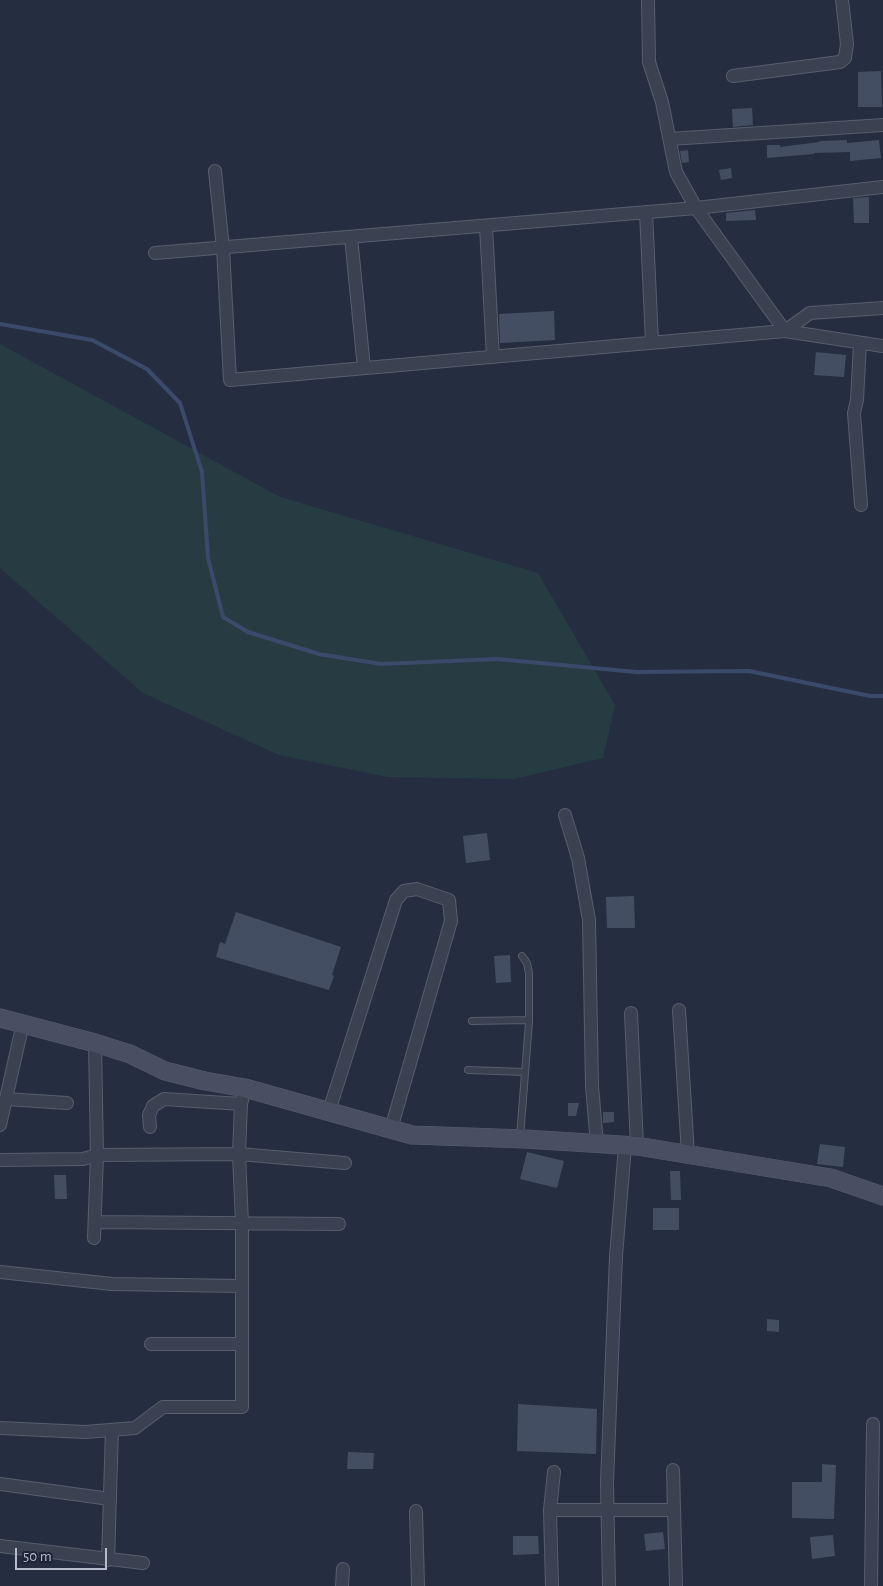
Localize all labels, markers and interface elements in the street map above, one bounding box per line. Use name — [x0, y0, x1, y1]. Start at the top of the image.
scale bar — [18, 1538, 110, 1570]
text: 50 m — [23, 1549, 52, 1564]

